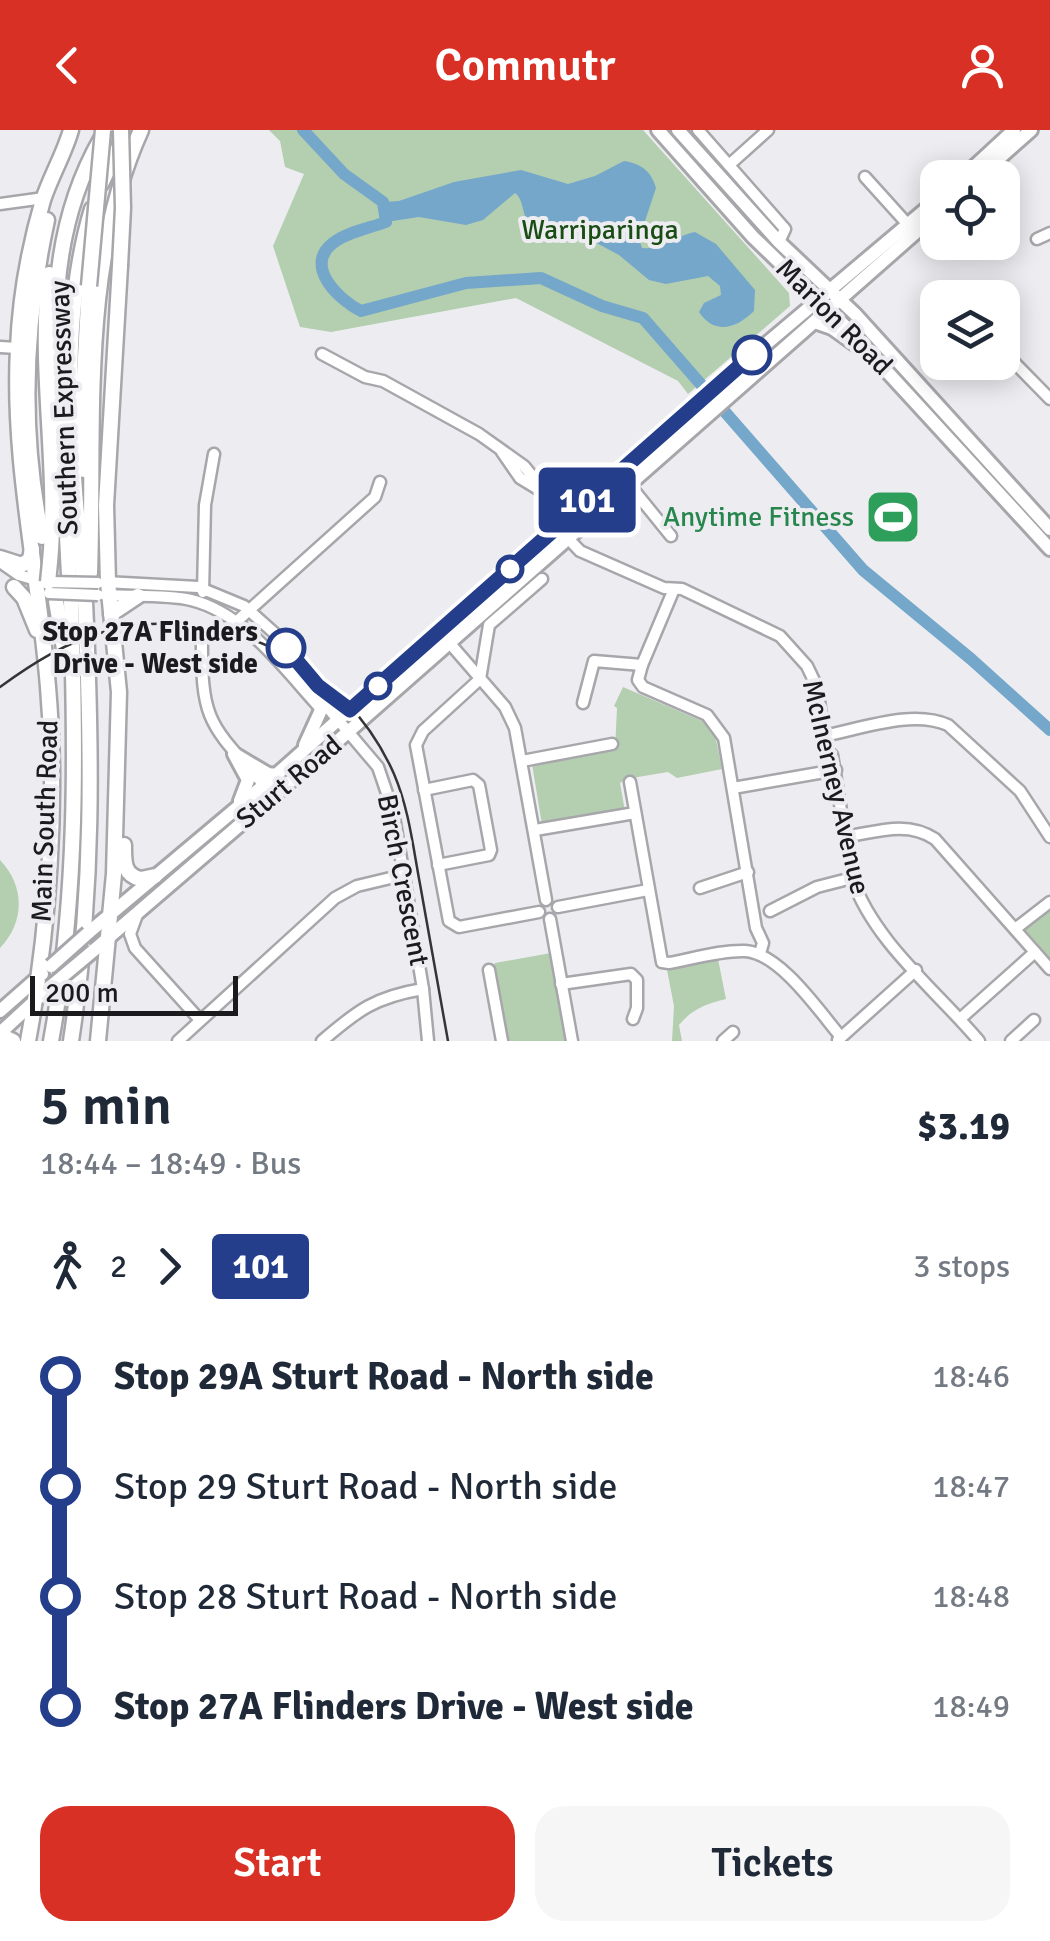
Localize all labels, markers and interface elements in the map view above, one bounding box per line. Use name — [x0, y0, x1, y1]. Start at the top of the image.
icon: back — [40, 38, 95, 93]
text: Commutr — [435, 38, 615, 93]
icon: person — [955, 38, 1010, 93]
map controls — [920, 160, 1020, 380]
button: locate — [920, 160, 1020, 260]
park label: Warriparinga — [521, 213, 679, 247]
street label: Marion Road — [769, 252, 899, 382]
street label: Southern Expressway — [43, 280, 85, 536]
button: layers — [920, 280, 1020, 380]
unlabelled marker — [733, 336, 771, 374]
line badge: 101 — [530, 468, 644, 532]
text: 101 — [559, 479, 615, 522]
sports icon: Anytime Fitness — [863, 487, 923, 547]
place label: Anytime Fitness — [663, 500, 854, 534]
unlabelled marker — [497, 556, 523, 582]
place label: Stop 27A Flinders Drive - West side — [42, 615, 258, 681]
marker: Stop 27A Flinders Drive - West side — [267, 629, 305, 667]
unlabelled marker — [365, 673, 391, 699]
street label: McInerney Avenue — [795, 676, 877, 898]
street label: Main South Road — [24, 719, 66, 923]
street label: Sturt Road — [229, 728, 349, 836]
street label: Birch Crescent — [370, 791, 436, 969]
scale bar — [30, 971, 238, 1016]
text: 200 m — [45, 976, 119, 1010]
text: 5 min — [40, 1072, 172, 1140]
text: $3.19 — [917, 1103, 1010, 1150]
text: 18:44 – 18:49 · Bus — [40, 1144, 301, 1183]
icon: walk — [40, 1239, 95, 1294]
icon: forward — [142, 1239, 197, 1294]
text: 101 — [232, 1245, 289, 1288]
text: 2 — [110, 1247, 127, 1286]
text: 3 stops — [913, 1247, 1010, 1286]
text: Stop 29A Sturt Road - North side — [114, 1353, 654, 1400]
text: 18:46 — [932, 1357, 1010, 1396]
text: Stop 29 Sturt Road - North side — [114, 1463, 618, 1510]
text: 18:47 — [932, 1467, 1010, 1506]
text: Stop 28 Sturt Road - North side — [114, 1573, 618, 1620]
text: 18:48 — [932, 1577, 1010, 1616]
text: Stop 27A Flinders Drive - West side — [114, 1683, 694, 1730]
text: 18:49 — [932, 1687, 1010, 1726]
button: Start — [40, 1806, 515, 1921]
button: Tickets — [535, 1806, 1010, 1921]

